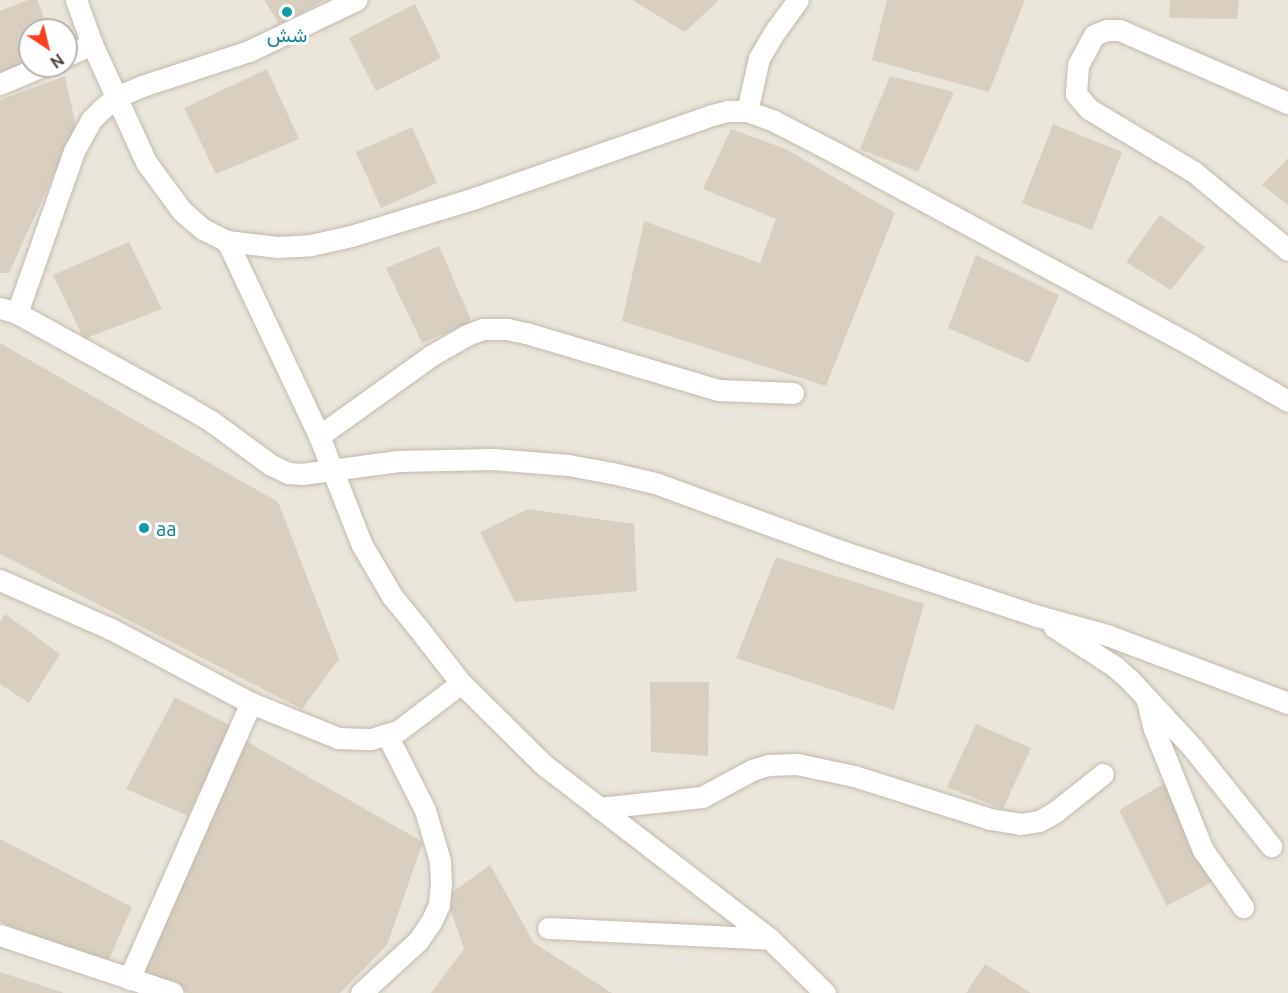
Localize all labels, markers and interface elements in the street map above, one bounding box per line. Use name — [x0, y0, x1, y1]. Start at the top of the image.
marker: شش — [280, 5, 294, 19]
north arrow — [18, 18, 78, 78]
place label: شش — [267, 22, 307, 46]
text: N — [47, 50, 67, 72]
place label: aa — [156, 516, 177, 540]
marker: aa — [137, 521, 151, 535]

